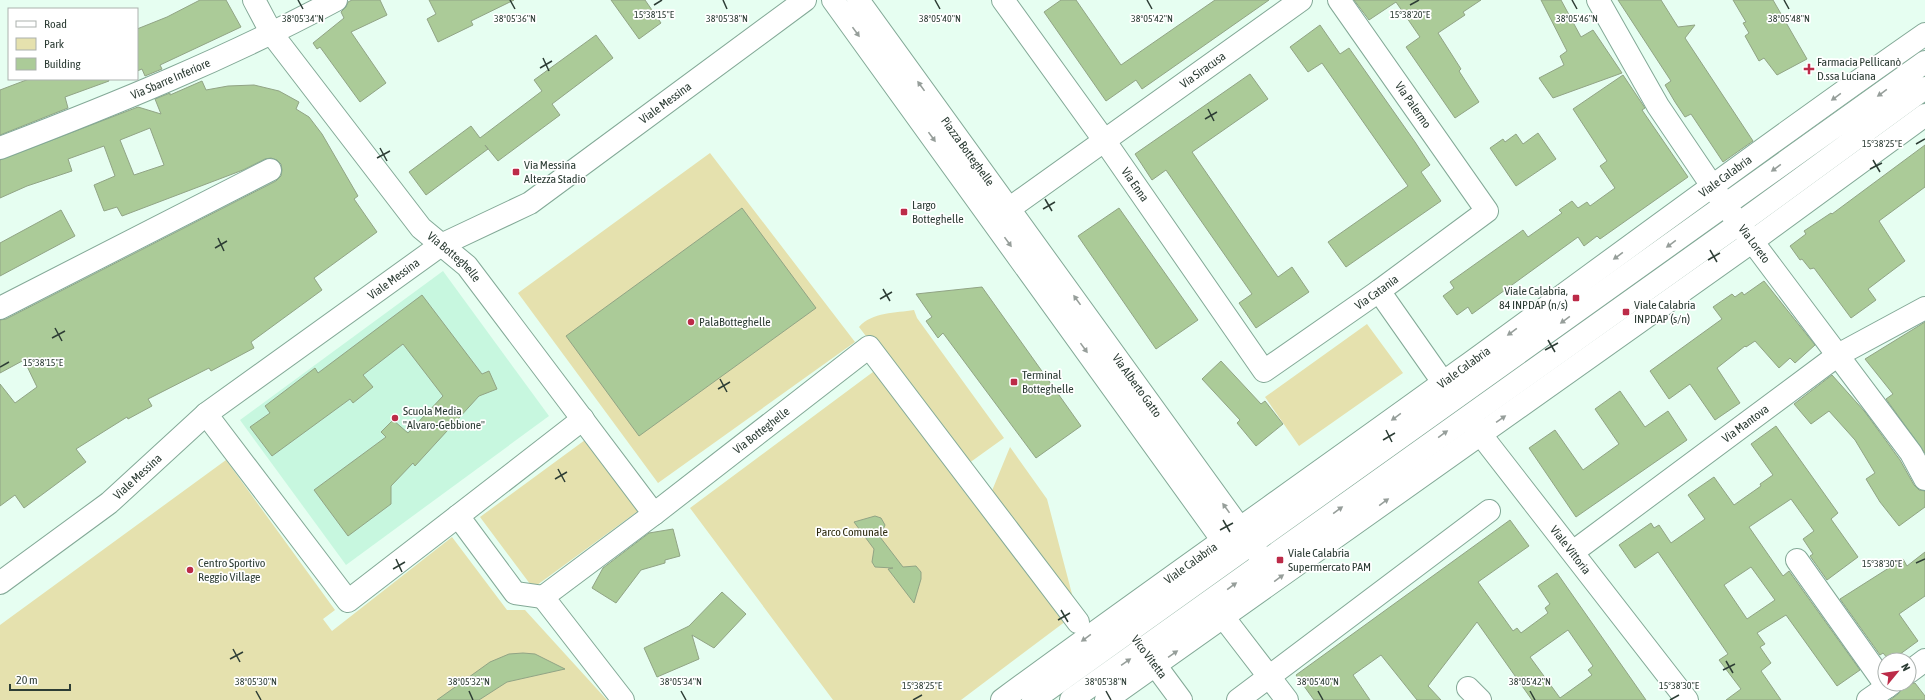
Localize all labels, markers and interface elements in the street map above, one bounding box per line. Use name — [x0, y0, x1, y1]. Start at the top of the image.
legend — [8, 8, 138, 80]
text: 15°38'15"E — [634, 9, 675, 20]
text: 15°38'20"E — [1390, 9, 1431, 20]
text: 38°05'34"N — [282, 13, 324, 24]
text: 38°05'36"N — [494, 13, 536, 24]
text: 38°05'38"N — [706, 13, 748, 24]
text: 38°05'40"N — [919, 13, 961, 24]
text: 38°05'42"N — [1131, 13, 1173, 24]
text: 38°05'46"N — [1556, 13, 1598, 24]
text: 38°05'48"N — [1768, 13, 1810, 24]
text: Road — [44, 17, 67, 31]
one-way arrow — [852, 26, 860, 37]
text: Park — [44, 37, 65, 51]
street label: Via Siracusa — [1177, 49, 1228, 91]
place label: Farmacia Pellicanò D.ssa Luciana — [1817, 55, 1902, 83]
street label: Via Sbarre Inferiore — [129, 56, 212, 102]
text: Building — [44, 57, 82, 71]
marker: Farmacia Pellicanò D.ssa Luciana — [1804, 64, 1814, 74]
street label: Viale Messina — [637, 79, 694, 127]
street label: Via Palermo — [1392, 79, 1434, 131]
one-way arrow — [917, 81, 925, 91]
one-way arrow — [1877, 89, 1887, 97]
one-way arrow — [1830, 93, 1841, 101]
street label: Piazza Botteghelle — [938, 114, 997, 189]
one-way arrow — [928, 132, 936, 142]
text: 15°38'25"E — [1862, 138, 1903, 149]
street label: Viale Calabria — [1696, 153, 1754, 200]
place label: Via Messina Altezza Stadio — [524, 158, 586, 186]
one-way arrow — [1771, 164, 1781, 172]
street label: Via Enna — [1118, 165, 1152, 204]
marker: Via Messina Altezza Stadio — [511, 167, 521, 177]
place label: Largo Botteghelle — [912, 198, 964, 226]
marker: Largo Botteghelle — [899, 207, 909, 217]
street label: Via Loreto — [1735, 222, 1773, 266]
street label: Via Botteghelle — [424, 229, 483, 285]
one-way arrow — [1004, 237, 1012, 248]
one-way arrow — [1665, 240, 1676, 248]
one-way arrow — [1612, 252, 1623, 260]
street label: Viale Messina — [365, 256, 422, 302]
street label: Via Catania — [1352, 272, 1401, 313]
place label: Viale Calabria, 84 INPDAP (n/s) — [1499, 284, 1568, 312]
marker: Viale Calabria, 84 INPDAP (n/s) — [1571, 293, 1581, 303]
one-way arrow — [1073, 295, 1081, 306]
place label: Viale Calabria INPDAP (s/n) — [1634, 298, 1696, 326]
marker: Viale Calabria INPDAP (s/n) — [1621, 307, 1631, 317]
place label: PalaBotteghelle — [699, 315, 771, 329]
one-way arrow — [1560, 316, 1570, 324]
marker: PalaBotteghelle — [686, 317, 696, 327]
one-way arrow — [1507, 328, 1518, 337]
one-way arrow — [1080, 343, 1088, 353]
street label: Viale Calabria — [1435, 344, 1493, 391]
street label: Via Alberto Gatto — [1109, 351, 1165, 420]
text: 15°38'15"E — [23, 357, 64, 368]
place label: Terminal Botteghelle — [1022, 368, 1074, 396]
marker: Terminal Botteghelle — [1009, 377, 1019, 387]
street label: Via Mantova — [1719, 402, 1772, 446]
place label: Scuola Media "Alvaro-Gebbione" — [403, 404, 485, 432]
street label: Via Botteghelle — [730, 404, 792, 457]
marker: Scuola Media "Alvaro-Gebbione" — [390, 413, 400, 423]
one-way arrow — [1390, 413, 1401, 421]
one-way arrow — [1496, 415, 1507, 423]
one-way arrow — [1438, 430, 1448, 438]
street label: Viale Messina — [111, 451, 165, 502]
one-way arrow — [1379, 498, 1390, 506]
one-way arrow — [1222, 503, 1230, 513]
one-way arrow — [1332, 506, 1343, 514]
street label: Viale Vittoria — [1547, 523, 1594, 577]
park label: Parco Comunale — [816, 525, 888, 539]
street label: Viale Calabria — [1162, 540, 1220, 587]
place label: Viale Calabria Supermercato PAM — [1288, 546, 1371, 574]
marker: Viale Calabria Supermercato PAM — [1275, 555, 1285, 565]
place label: Centro Sportivo Reggio Village — [198, 556, 266, 584]
text: 15°38'30"E — [1862, 558, 1903, 569]
marker: Centro Sportivo Reggio Village — [185, 565, 195, 575]
one-way arrow — [1273, 574, 1284, 582]
one-way arrow — [1227, 582, 1237, 590]
street label: Vico Vitetta — [1128, 633, 1170, 681]
one-way arrow — [1081, 634, 1091, 642]
one-way arrow — [1168, 650, 1178, 658]
north arrow — [1877, 652, 1917, 692]
one-way arrow — [1121, 658, 1131, 666]
text: N — [1899, 661, 1913, 673]
scale bar — [10, 666, 70, 692]
text: 20 m — [16, 673, 38, 687]
text: 38°05'30"N — [235, 676, 277, 687]
text: 38°05'32"N — [448, 676, 490, 687]
text: 38°05'34"N — [660, 676, 702, 687]
text: 38°05'38"N — [1085, 676, 1127, 687]
text: 38°05'40"N — [1297, 676, 1339, 687]
text: 38°05'42"N — [1509, 676, 1551, 687]
text: 15°38'25"E — [902, 680, 943, 691]
text: 15°38'30"E — [1659, 680, 1700, 691]

